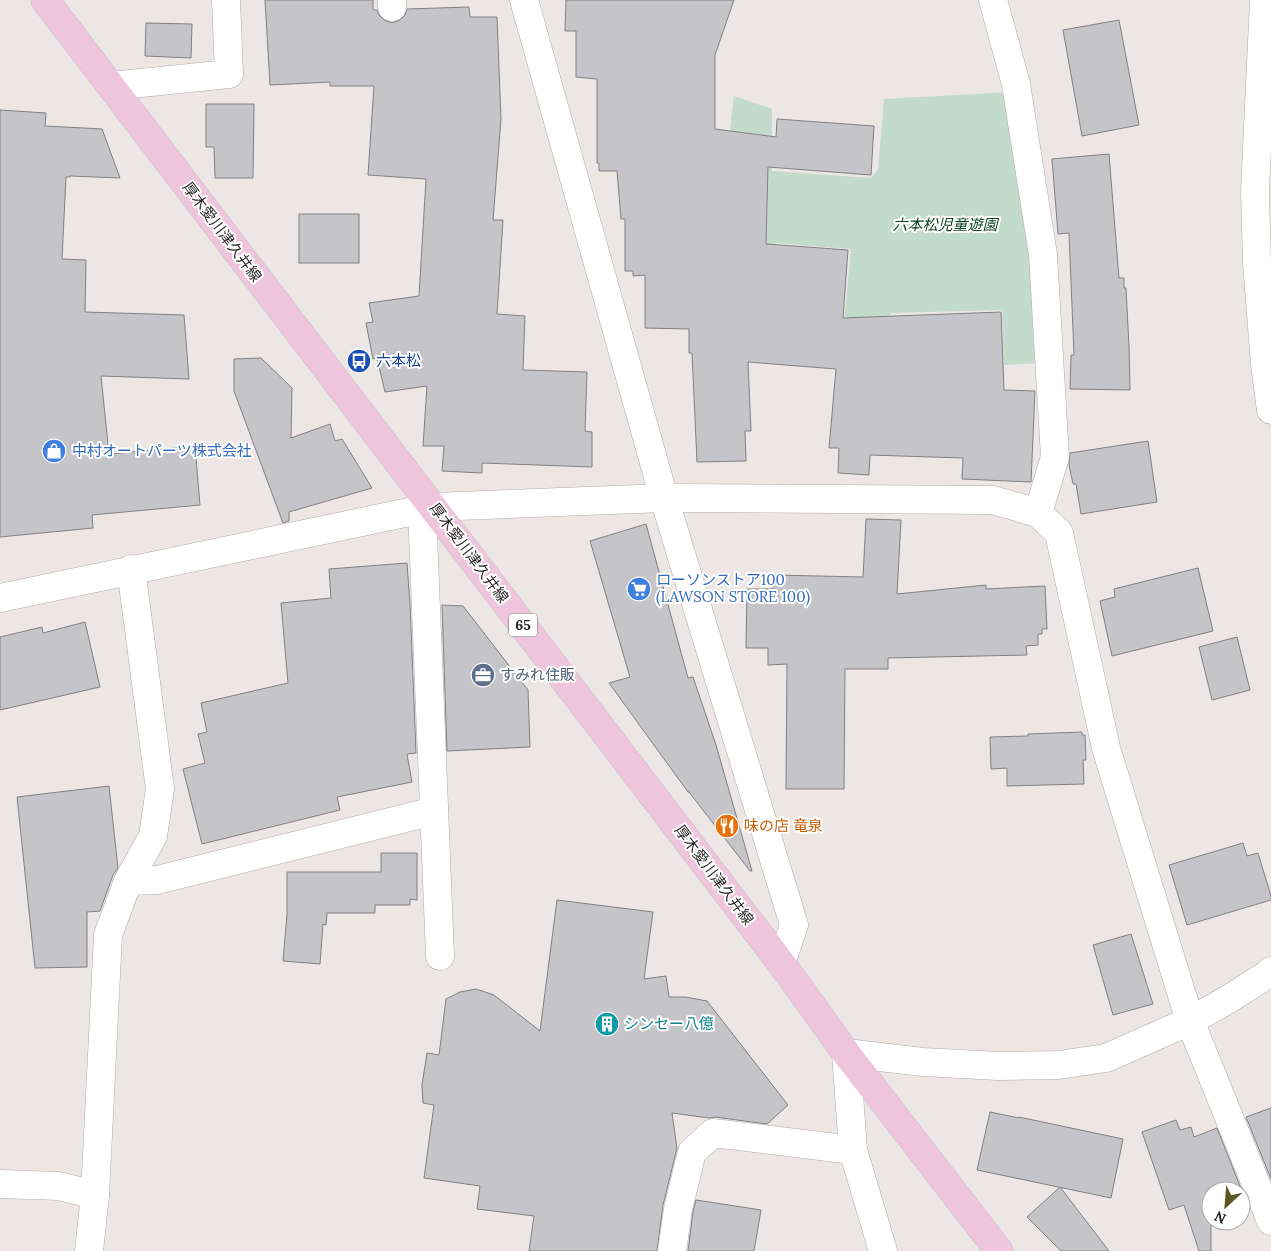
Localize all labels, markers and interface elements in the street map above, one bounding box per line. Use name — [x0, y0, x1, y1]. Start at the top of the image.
street label: 厚木愛川津久井線 — [179, 178, 266, 285]
park label: 六本松児童遊園 — [892, 215, 999, 234]
bus stop icon: 六本松 — [346, 348, 372, 374]
place label: 六本松 — [376, 351, 421, 370]
shop icon: 中村オートパーツ株式会社 — [41, 438, 67, 464]
place label: 中村オートパーツ株式会社 — [72, 441, 252, 460]
street label: 厚木愛川津久井線 — [426, 499, 513, 606]
place label: ローソンストア100 (LAWSON STORE 100) — [656, 570, 810, 607]
supermarket icon: ローソンストア100 (LAWSON STORE 100) — [626, 576, 652, 602]
road number: 65 — [509, 614, 537, 636]
office icon: すみれ住販 — [470, 662, 496, 688]
place label: すみれ住販 — [500, 665, 575, 684]
restaurant icon: 味の店 竜泉 — [714, 813, 740, 839]
place label: 味の店 竜泉 — [744, 816, 823, 835]
street label: 厚木愛川津久井線 — [671, 821, 758, 928]
building icon: シンセー八億 — [594, 1011, 620, 1037]
place label: シンセー八億 — [624, 1014, 714, 1033]
north arrow — [1201, 1181, 1251, 1231]
text: N — [1211, 1207, 1229, 1228]

